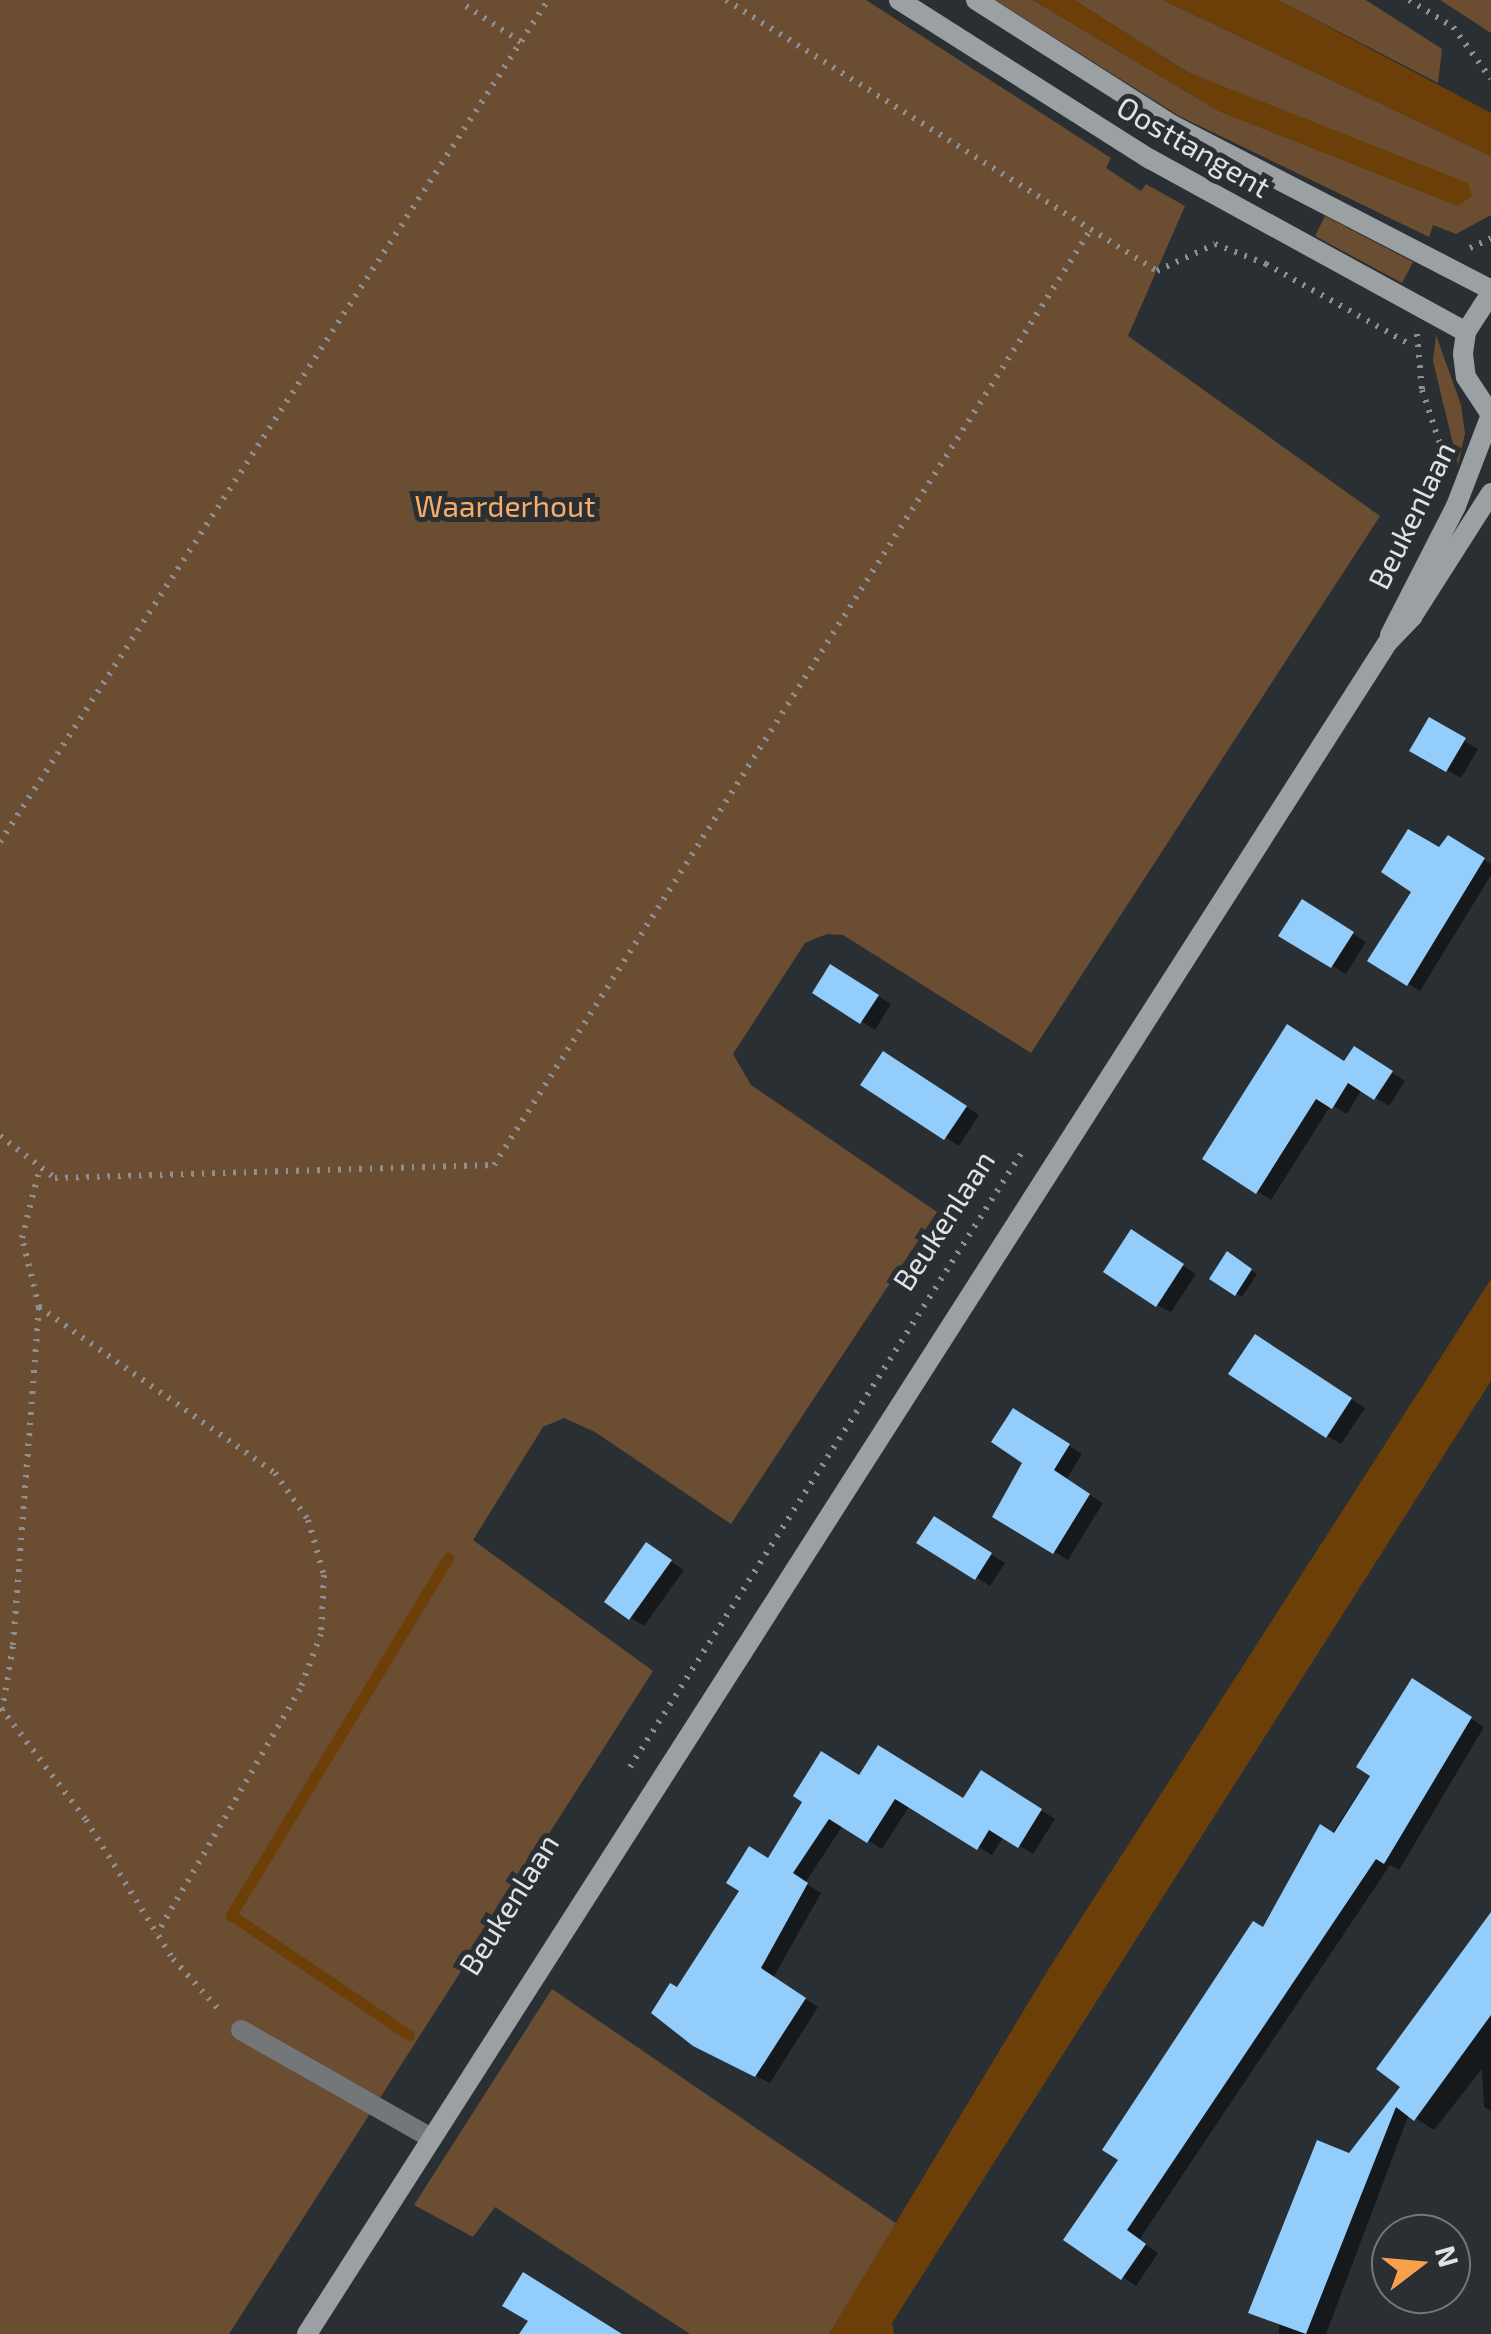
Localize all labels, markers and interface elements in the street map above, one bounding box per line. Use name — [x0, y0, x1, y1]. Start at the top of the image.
street label: Oosttangent — [1111, 88, 1277, 204]
street label: Beukenlaan — [1360, 435, 1462, 595]
park label: Waarderhout — [414, 487, 596, 523]
street label: Beukenlaan — [884, 1143, 1002, 1297]
street label: Beukenlaan — [450, 1827, 566, 1981]
north arrow — [1371, 2214, 1471, 2314]
text: N — [1429, 2242, 1467, 2271]

